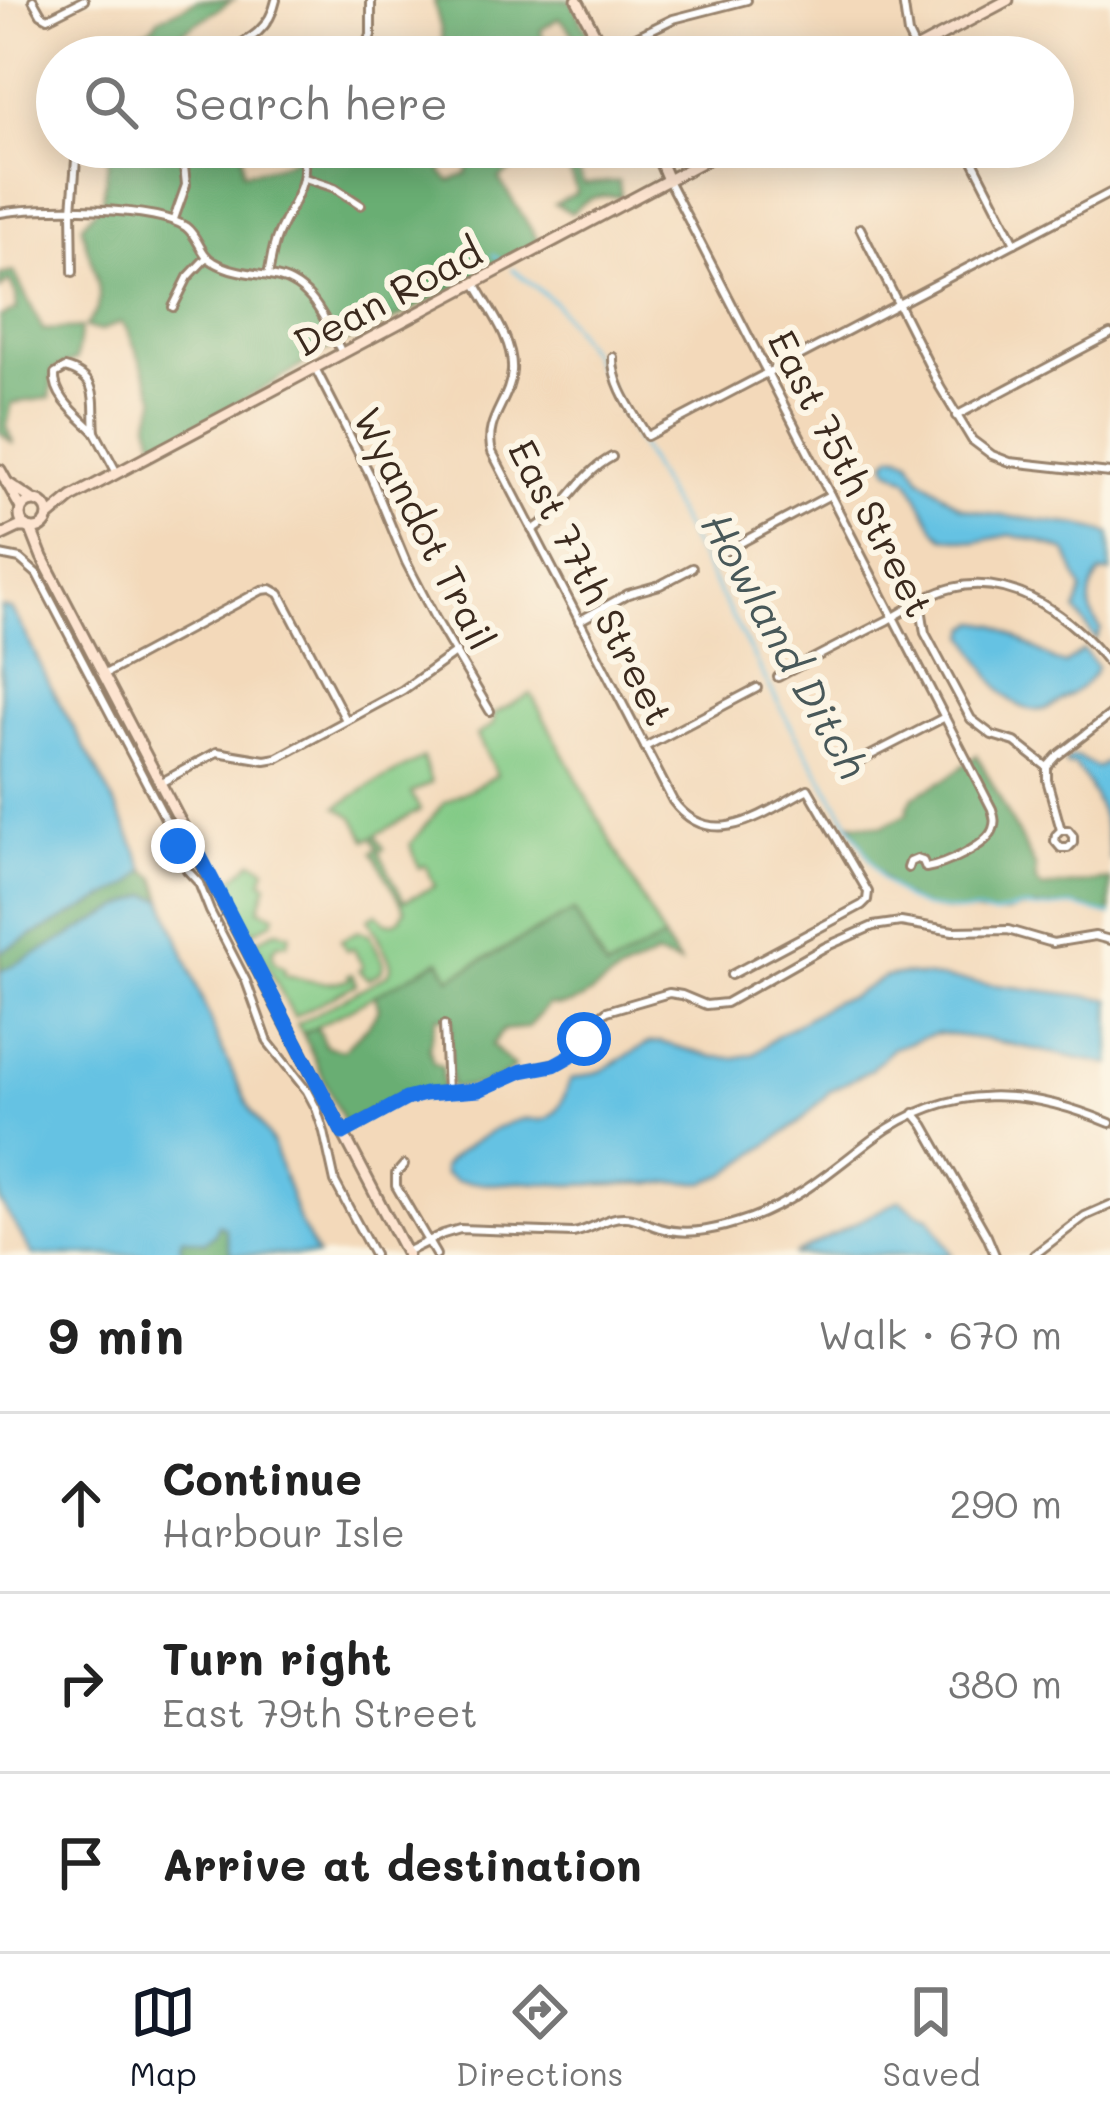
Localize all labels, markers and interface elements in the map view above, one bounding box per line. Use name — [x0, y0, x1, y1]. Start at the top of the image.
search box — [36, 36, 1074, 168]
icon: search — [78, 69, 144, 135]
text: Search here — [174, 73, 448, 131]
street label: Dean Road — [284, 225, 490, 367]
street label: East 75th Street — [758, 321, 946, 625]
street label: Wyandot Trail — [343, 398, 509, 658]
street label: East 77th Street — [498, 430, 686, 734]
water label: Howland Ditch — [690, 502, 882, 788]
route end — [151, 819, 205, 873]
route start — [557, 1012, 611, 1066]
text: 9 min — [48, 1300, 184, 1367]
text: Walk · 670 m — [818, 1308, 1062, 1359]
text: Continue — [162, 1448, 362, 1506]
icon: ahead — [48, 1470, 114, 1536]
text: 290 m — [950, 1477, 1062, 1528]
text: Harbour Isle — [162, 1506, 405, 1557]
text: Turn right — [162, 1628, 391, 1686]
icon: right — [48, 1650, 114, 1716]
text: 380 m — [948, 1657, 1062, 1708]
text: East 79th Street — [162, 1686, 478, 1737]
icon: arrive — [48, 1830, 114, 1896]
text: Arrive at destination — [162, 1834, 642, 1892]
tab: Map — [130, 1979, 197, 2094]
tab: Directions — [456, 1979, 623, 2094]
tab: Saved — [883, 1979, 980, 2094]

